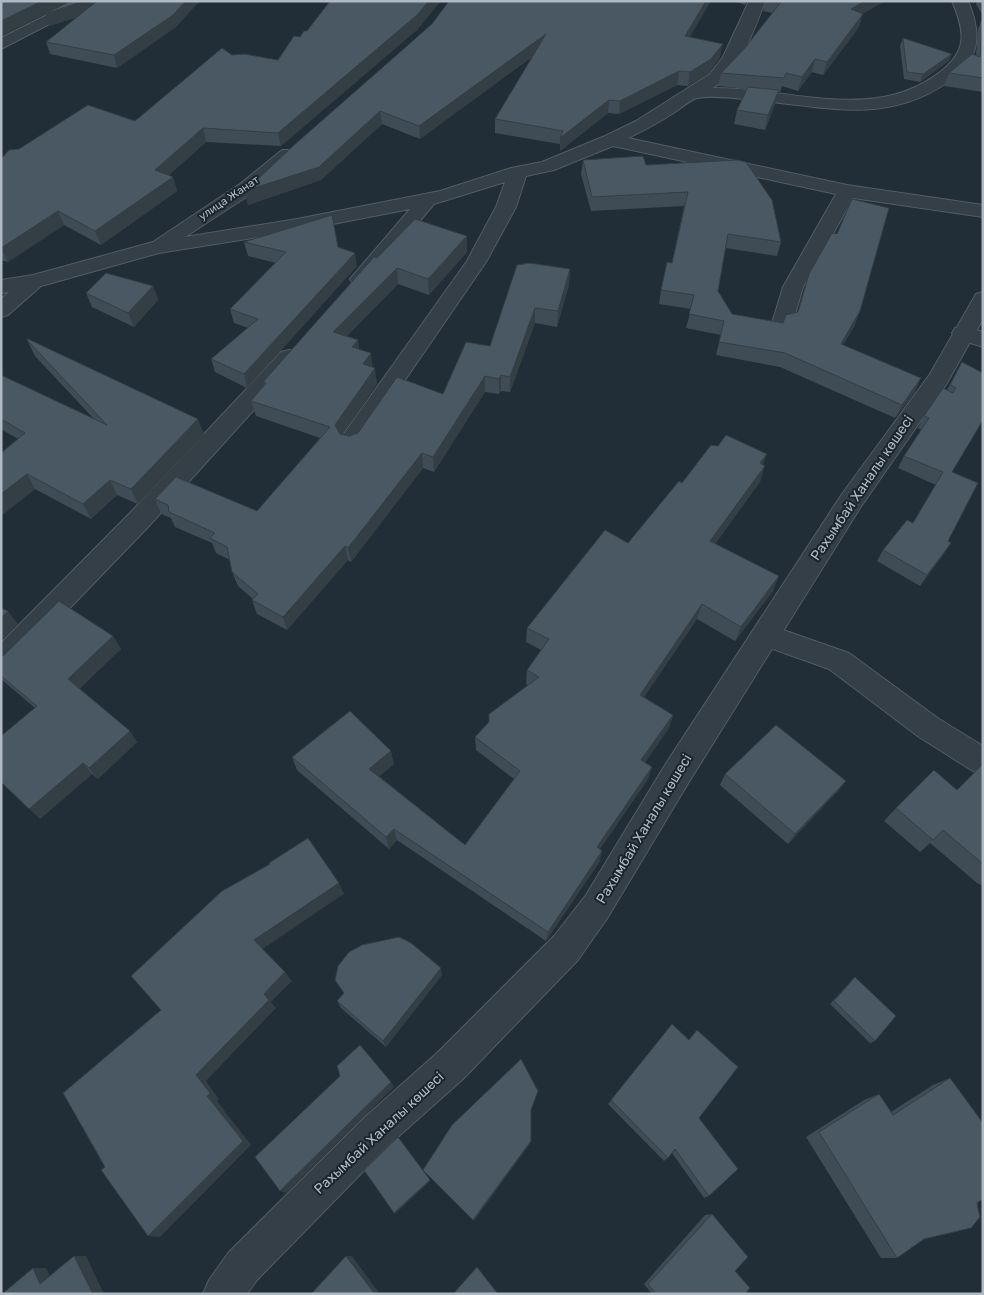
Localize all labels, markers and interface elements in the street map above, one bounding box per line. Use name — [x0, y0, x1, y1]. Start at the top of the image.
street label: улица Жанат — [196, 173, 262, 223]
street label: Рахымбай Ханалы көшесі — [807, 412, 917, 564]
street label: Рахымбай Ханалы көшесі — [593, 751, 695, 907]
street label: Рахымбай Ханалы көшесі — [311, 1068, 447, 1198]

